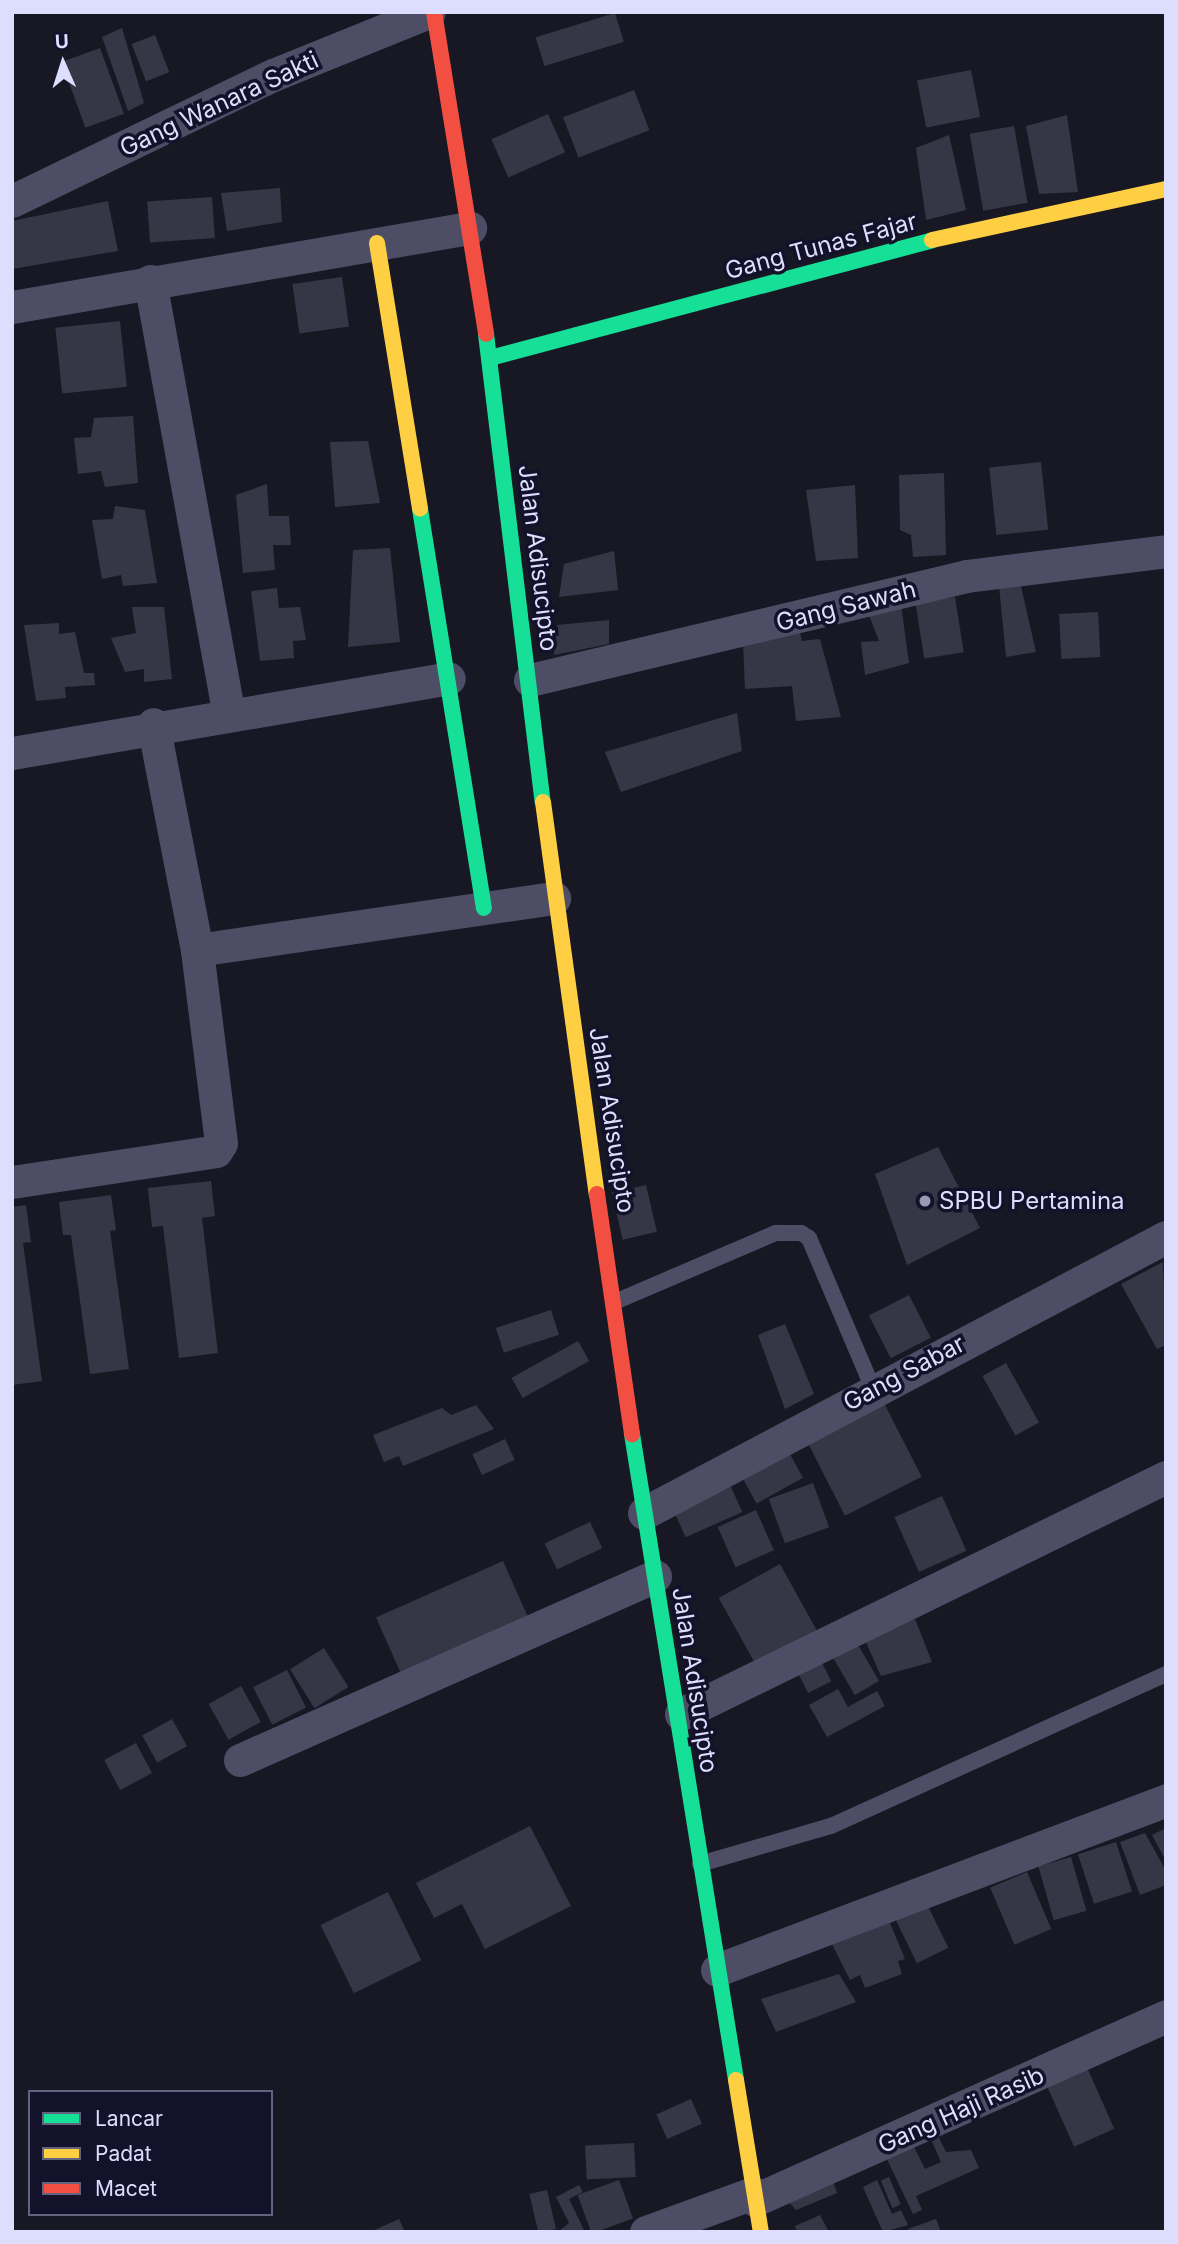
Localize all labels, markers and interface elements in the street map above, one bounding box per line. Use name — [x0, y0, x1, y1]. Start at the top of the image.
north arrow — [28, 28, 98, 98]
text: U — [54, 30, 69, 53]
street label: Gang Wanara Sakti — [115, 45, 323, 163]
street label: Gang Tunas Fajar — [722, 207, 920, 285]
street label: Jalan Adisucipto — [512, 463, 564, 653]
street label: Gang Sawah — [773, 575, 919, 637]
street label: Jalan Adisucipto — [583, 1025, 641, 1215]
place label: SPBU Pertamina — [939, 1187, 1125, 1215]
marker: SPBU Pertamina — [917, 1193, 933, 1209]
street label: Gang Sabar — [838, 1329, 970, 1417]
street label: Jalan Adisucipto — [666, 1585, 724, 1775]
street label: Gang Haji Rasib — [874, 2061, 1048, 2159]
legend — [28, 2090, 273, 2216]
text: Lancar — [95, 2106, 163, 2131]
text: Padat — [95, 2141, 152, 2166]
text: Macet — [95, 2176, 157, 2201]

